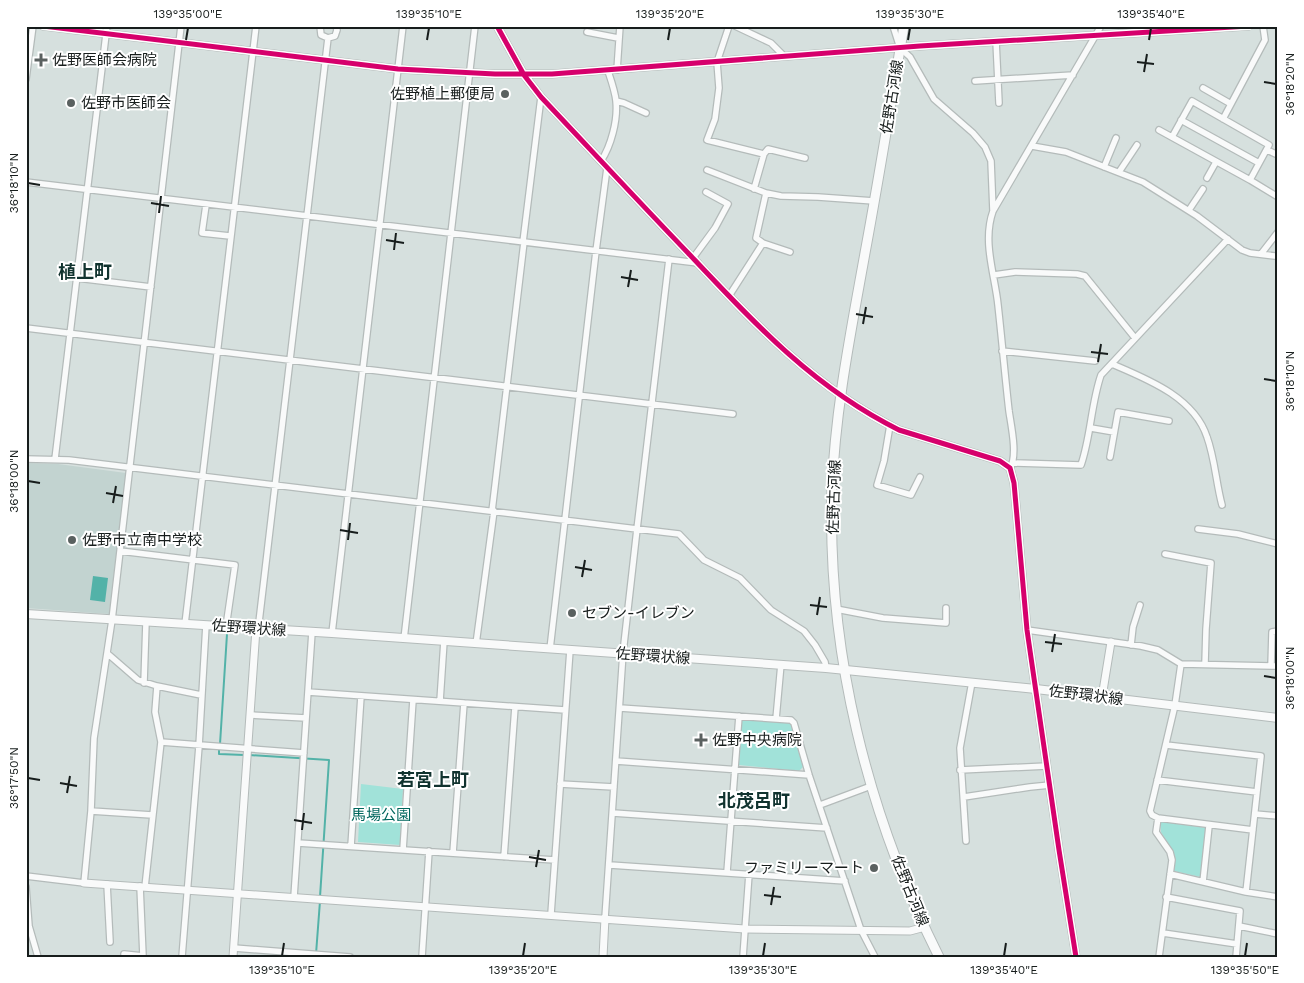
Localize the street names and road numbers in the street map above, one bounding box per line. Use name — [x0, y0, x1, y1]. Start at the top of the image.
street label: 佐野古河線 — [877, 59, 907, 135]
street label: 佐野古河線 — [824, 459, 844, 535]
street label: 佐野環状線 — [211, 616, 287, 640]
street label: 佐野環状線 — [615, 644, 691, 668]
street label: 佐野環状線 — [1048, 681, 1124, 709]
street label: 佐野古河線 — [888, 853, 932, 929]

